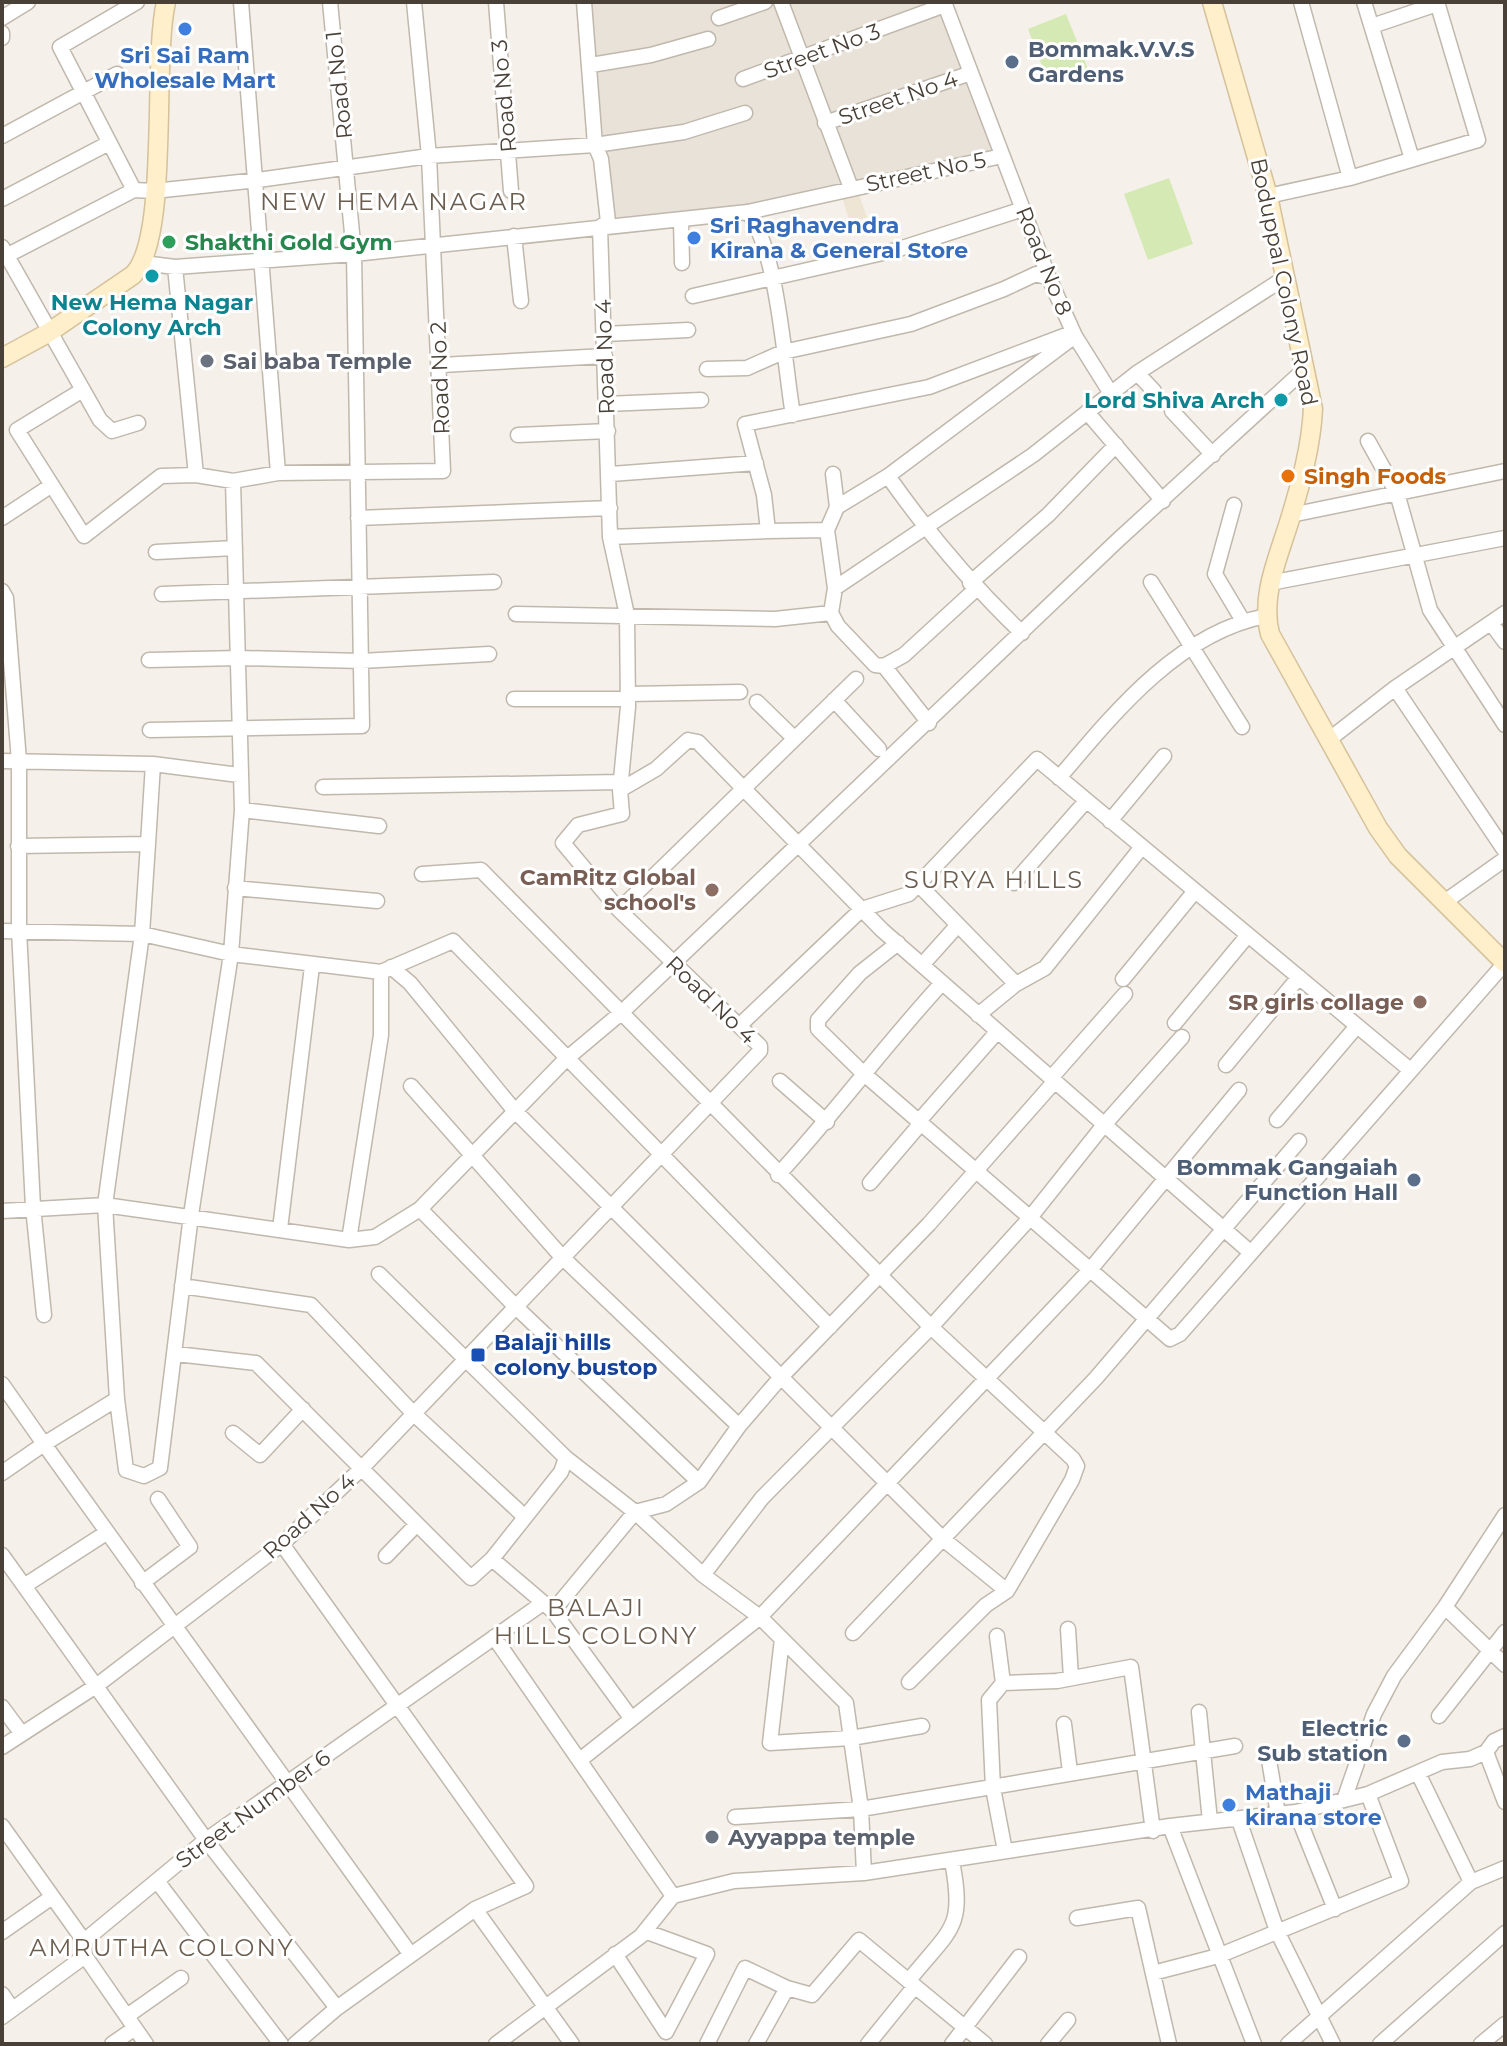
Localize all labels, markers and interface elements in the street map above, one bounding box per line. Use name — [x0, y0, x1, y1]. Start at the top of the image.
street label: Street No 3 — [760, 17, 884, 85]
marker: Sri Sai Ram Wholesale Mart — [176, 20, 194, 38]
street label: Road No 1 — [320, 30, 358, 140]
place label: Bommak.V.V.S Gardens — [1028, 36, 1195, 88]
street label: Road No 3 — [486, 38, 522, 154]
place label: Sri Sai Ram Wholesale Mart — [94, 42, 276, 94]
marker: Bommak.V.V.S Gardens — [1003, 53, 1021, 71]
street label: Street No 4 — [835, 65, 962, 131]
street label: Street No 5 — [863, 146, 989, 198]
street label: Boduppal Colony Road — [1245, 156, 1323, 408]
district label: NEW HEMA NAGAR — [260, 187, 528, 216]
street label: Road No 8 — [1010, 203, 1078, 319]
place label: Sri Raghavendra Kirana & General Store — [710, 212, 968, 264]
place label: Shakthi Gold Gym — [185, 229, 392, 256]
marker: Sri Raghavendra Kirana & General Store — [685, 229, 703, 247]
marker: Shakthi Gold Gym — [160, 233, 178, 251]
marker: New Hema Nagar Colony Arch — [143, 267, 161, 285]
place label: New Hema Nagar Colony Arch — [51, 289, 253, 341]
street label: Road No 4 — [589, 298, 621, 415]
street label: Road No 2 — [425, 321, 455, 435]
place label: Sai baba Temple — [223, 348, 412, 375]
marker: Sai baba Temple — [198, 352, 216, 370]
place label: Lord Shiva Arch — [1084, 387, 1265, 414]
marker: Lord Shiva Arch — [1272, 391, 1290, 409]
place label: Singh Foods — [1304, 463, 1447, 490]
marker: Singh Foods — [1279, 467, 1297, 485]
place label: CamRitz Global school's — [520, 864, 696, 916]
district label: SURYA HILLS — [904, 865, 1084, 894]
marker: CamRitz Global school's — [703, 881, 721, 899]
street label: Road No 4 — [660, 950, 762, 1050]
place label: SR girls collage — [1228, 989, 1404, 1016]
marker: SR girls collage — [1411, 993, 1429, 1011]
place label: Bommak Gangaiah Function Hall — [1176, 1154, 1398, 1206]
marker: Bommak Gangaiah Function Hall — [1405, 1171, 1423, 1189]
place label: Balaji hills colony bustop — [494, 1329, 657, 1381]
marker: Balaji hills colony bustop — [469, 1346, 487, 1364]
street label: Road No 4 — [257, 1467, 361, 1565]
district label: BALAJI HILLS COLONY — [494, 1593, 698, 1650]
place label: Electric Sub station — [1257, 1715, 1388, 1767]
marker: Electric Sub station — [1395, 1732, 1413, 1750]
street label: Street Number 6 — [170, 1744, 336, 1874]
place label: Mathaji kirana store — [1245, 1779, 1382, 1831]
marker: Mathaji kirana store — [1220, 1796, 1238, 1814]
place label: Ayyappa temple — [727, 1824, 915, 1851]
marker: Ayyappa temple — [703, 1828, 721, 1846]
district label: AMRUTHA COLONY — [29, 1933, 295, 1962]

